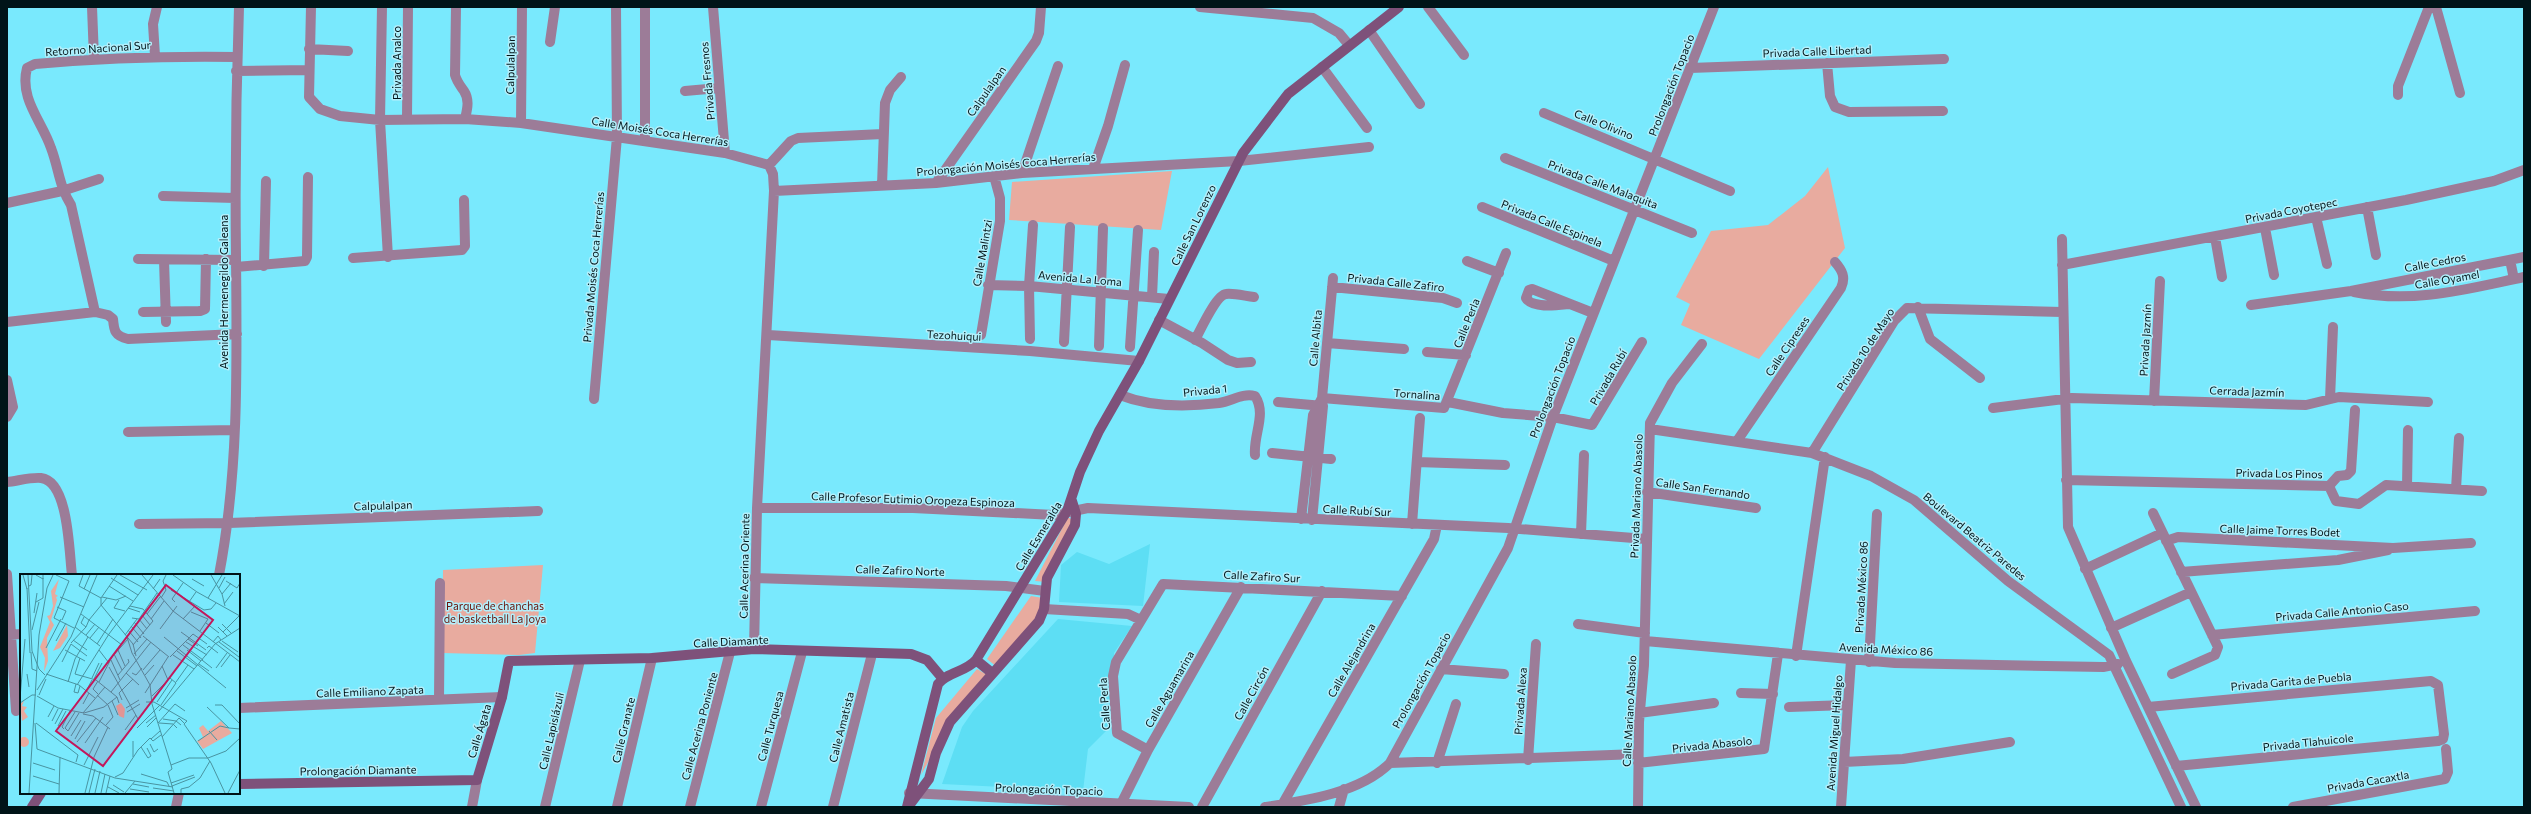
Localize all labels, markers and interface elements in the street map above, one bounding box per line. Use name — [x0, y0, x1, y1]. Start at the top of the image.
street label: Privada Analco — [390, 26, 403, 100]
street label: Prolongación Topacio — [1646, 32, 1697, 138]
street label: Calpulalpan — [503, 36, 517, 94]
street label: Retorno Nacional Sur — [45, 38, 152, 58]
street label: Privada Fresnos — [697, 41, 717, 121]
street label: Privada Calle Libertad — [1762, 43, 1872, 59]
street label: Calpulalpan — [964, 63, 1008, 119]
street label: Calle Olivino — [1572, 106, 1636, 142]
street label: Calle Moisés Coca Herrerías — [591, 114, 729, 148]
street label: Prolongación Moisés Coca Herrerías — [916, 150, 1096, 178]
street label: Privada Calle Malaquita — [1546, 157, 1660, 211]
street label: Calle San Lorenzo — [1168, 182, 1218, 268]
street label: Privada Moisés Coca Herrerías — [580, 191, 606, 343]
street label: Privada Coyotepec — [2244, 195, 2338, 225]
street label: Privada Calle Espinela — [1500, 197, 1604, 249]
street label: Avenida Hermenegildo Galeana — [217, 215, 230, 369]
street label: Calle Malintzi — [970, 218, 994, 287]
street label: Calle Cedros — [2403, 250, 2467, 274]
street label: Calle Oyamel — [2414, 267, 2480, 291]
street label: Avenida La Loma — [1038, 268, 1122, 288]
street label: Privada Calle Zafiro — [1347, 270, 1446, 294]
street label: Calle Perla — [1450, 296, 1482, 350]
street label: Privada Jazmín — [2137, 303, 2154, 377]
street label: Privada 10 de Mayo — [1833, 305, 1897, 393]
street label: Calle Albita — [1306, 309, 1324, 367]
street label: Calle Cipreses — [1762, 314, 1812, 378]
street label: Tezohuiqui — [926, 327, 982, 343]
street label: Prolongación Topacio — [1527, 334, 1578, 440]
street label: Privada Rubí — [1587, 346, 1630, 407]
street label: Privada 1 — [1182, 381, 1228, 399]
street label: Cerrada Jazmín — [2209, 383, 2285, 400]
street label: Tornalina — [1393, 386, 1441, 402]
street label: Privada Mariano Abasolo — [1627, 433, 1645, 558]
street label: Privada Los Pinos — [2235, 466, 2323, 480]
street label: Calle San Fernando — [1655, 475, 1751, 501]
street label: Calle Profesor Eutimio Oropeza Espinoza — [811, 489, 1015, 509]
street label: Boulevard Beatriz Paredes — [1921, 489, 2029, 583]
street label: Calpulalpan — [353, 497, 413, 513]
street label: Calle Esmeralda — [1012, 499, 1064, 573]
street label: Calle Rubí Sur — [1322, 502, 1392, 518]
street label: Calle Acerina Oriente — [737, 513, 751, 619]
street label: Calle Jaime Torres Bodet — [2219, 521, 2341, 540]
street label: Privada México 86 — [1852, 540, 1870, 633]
street label: Calle Zafiro Norte — [855, 562, 945, 578]
street label: Calle Zafiro Sur — [1223, 567, 1301, 585]
inset map — [20, 574, 240, 794]
park label: Parque de chanchas de basketball La Joya — [444, 599, 546, 626]
street label: Privada Calle Antonio Caso — [2275, 599, 2410, 623]
street label: Calle Alejandrina — [1325, 621, 1377, 699]
street label: Prolongación Topacio — [1389, 629, 1453, 730]
street label: Calle Diamante — [693, 633, 769, 649]
street label: Avenida México 86 — [1839, 640, 1934, 658]
street label: Calle Aguamarina — [1142, 648, 1196, 730]
street label: Calle Mariano Abasolo — [1620, 654, 1638, 767]
street label: Calle Circón — [1231, 664, 1271, 722]
street label: Privada Alexa — [1511, 667, 1529, 735]
street label: Privada Garita de Puebla — [2230, 669, 2352, 693]
street label: Calle Acerina Poniente — [678, 670, 720, 782]
street label: Avenida Miguel Hidalgo — [1823, 674, 1845, 791]
street label: Calle Perla — [1096, 677, 1112, 731]
street label: Calle Emiliano Zapata — [316, 683, 424, 699]
street label: Calle Turquesa — [754, 689, 786, 763]
street label: Calle Amatista — [826, 690, 856, 764]
street label: Calle Lapislázuli — [536, 691, 566, 771]
street label: Calle Granate — [609, 696, 637, 764]
street label: Calle Ágata — [464, 702, 493, 760]
street label: Privada Tlahuicole — [2262, 731, 2354, 753]
street label: Privada Abasolo — [1671, 733, 1753, 755]
street label: Prolongación Diamante — [299, 762, 417, 778]
street label: Privada Cacaxtla — [2326, 767, 2410, 795]
street label: Prolongación Topacio — [995, 781, 1104, 797]

